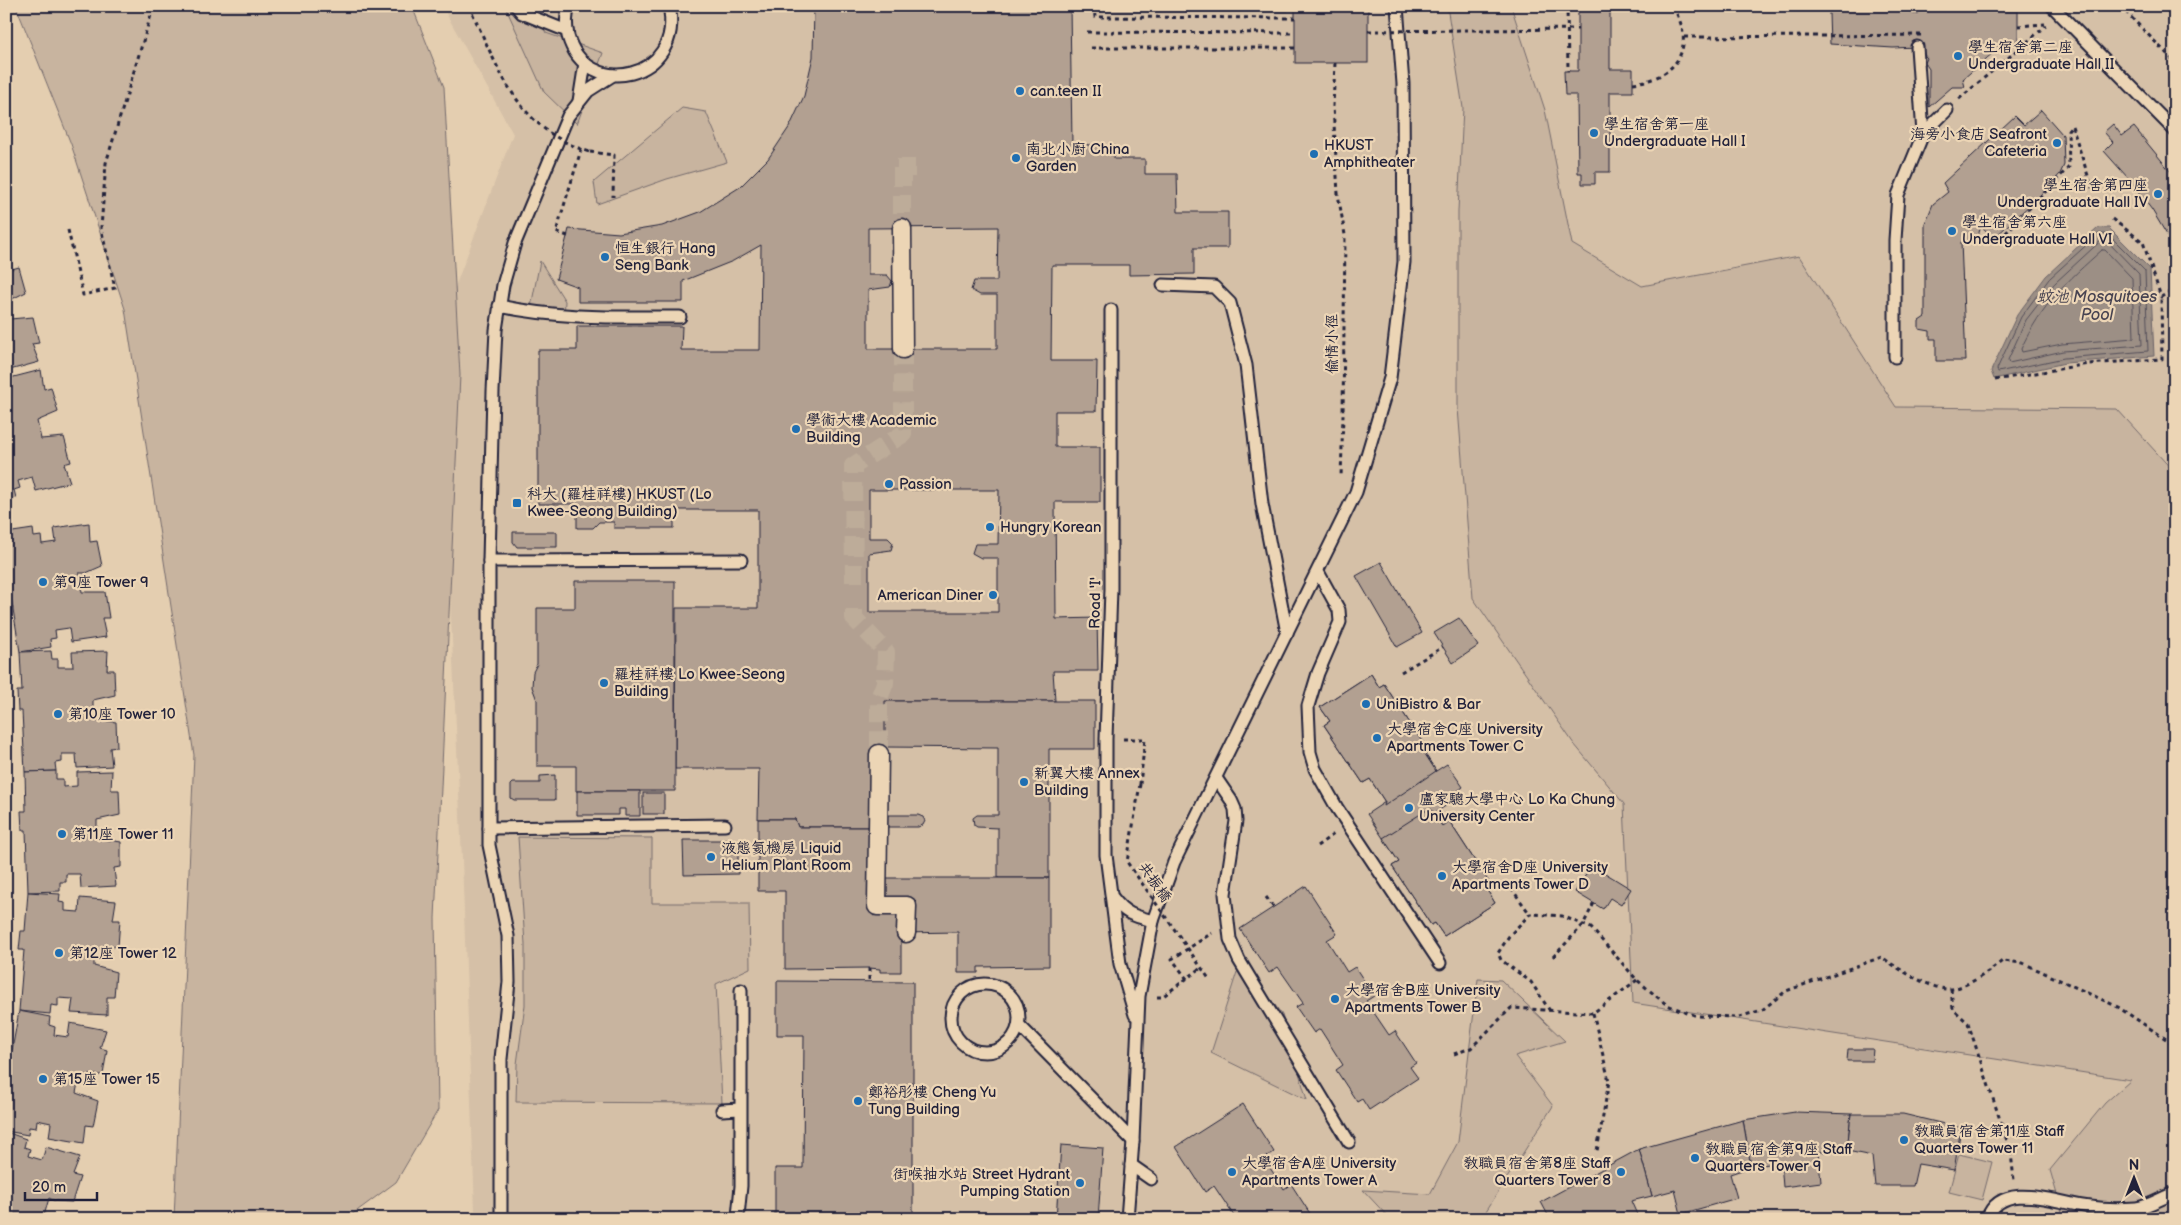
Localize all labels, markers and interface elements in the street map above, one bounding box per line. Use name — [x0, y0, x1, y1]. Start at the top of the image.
place label: 學生宿舍第二座 Undergraduate Hall II — [1968, 38, 2115, 74]
marker: 學生宿舍第二座 Undergraduate Hall II — [1952, 50, 1964, 62]
place label: can.teen II — [1030, 82, 1102, 101]
marker: can.teen II — [1014, 85, 1026, 97]
place label: 學生宿舍第一座 Undergraduate Hall I — [1604, 115, 1746, 151]
place label: 海旁小食店 Seafront Cafeteria — [1910, 125, 2047, 161]
marker: 學生宿舍第一座 Undergraduate Hall I — [1588, 127, 1600, 139]
place label: HKUST Amphitheater — [1324, 136, 1415, 172]
marker: 海旁小食店 Seafront Cafeteria — [2051, 137, 2063, 149]
place label: 南北小廚 China Garden — [1026, 140, 1129, 176]
marker: HKUST Amphitheater — [1308, 148, 1320, 160]
marker: 南北小廚 China Garden — [1010, 152, 1022, 164]
place label: 學生宿舍第四座 Undergraduate Hall IV — [1997, 176, 2149, 212]
marker: 學生宿舍第四座 Undergraduate Hall IV — [2152, 188, 2164, 200]
place label: 學生宿舍第六座 Undergraduate Hall VI — [1962, 213, 2113, 249]
marker: 學生宿舍第六座 Undergraduate Hall VI — [1946, 225, 1958, 237]
place label: 恒生銀行 Hang Seng Bank — [615, 239, 716, 275]
marker: 恒生銀行 Hang Seng Bank — [599, 251, 611, 263]
water label: 蚊池 Mosquitoes Pool — [2037, 288, 2157, 325]
street label: 偷情小徑 — [1323, 314, 1342, 374]
place label: 學術大樓 Academic Building — [806, 411, 937, 447]
marker: 學術大樓 Academic Building — [790, 423, 802, 435]
place label: Passion — [899, 475, 952, 494]
marker: Passion — [883, 478, 895, 490]
place label: 科大 (羅桂祥樓) HKUST (Lo Kwee-Seong Building) — [527, 485, 712, 521]
marker: 科大 (羅桂祥樓) HKUST (Lo Kwee-Seong Building) — [511, 497, 523, 509]
place label: Hungry Korean — [1000, 518, 1101, 537]
marker: Hungry Korean — [984, 521, 996, 533]
place label: 第9座 Tower 9 — [53, 573, 149, 592]
marker: 第9座 Tower 9 — [37, 576, 49, 588]
street label: Road 'I' — [1086, 577, 1105, 629]
place label: American Diner — [877, 586, 984, 605]
marker: American Diner — [987, 589, 999, 601]
place label: 羅桂祥樓 Lo Kwee-Seong Building — [614, 665, 785, 701]
marker: 羅桂祥樓 Lo Kwee-Seong Building — [598, 677, 610, 689]
place label: UniBistro & Bar — [1376, 695, 1481, 714]
marker: UniBistro & Bar — [1360, 698, 1372, 710]
place label: 第10座 Tower 10 — [68, 705, 176, 724]
marker: 第10座 Tower 10 — [52, 708, 64, 720]
place label: 大學宿舍C座 University Apartments Tower C — [1387, 720, 1543, 756]
marker: 大學宿舍C座 University Apartments Tower C — [1371, 732, 1383, 744]
place label: 新翼大樓 Annex Building — [1034, 764, 1140, 800]
marker: 新翼大樓 Annex Building — [1018, 776, 1030, 788]
place label: 盧家驄大學中心 Lo Ka Chung University Center — [1419, 790, 1615, 826]
marker: 盧家驄大學中心 Lo Ka Chung University Center — [1403, 802, 1415, 814]
place label: 第11座 Tower 11 — [72, 825, 173, 844]
marker: 第11座 Tower 11 — [56, 828, 68, 840]
place label: 液態氦機房 Liquid Helium Plant Room — [721, 839, 851, 875]
marker: 液態氦機房 Liquid Helium Plant Room — [705, 851, 717, 863]
street label: 共振橋 — [1134, 858, 1175, 906]
place label: 大學宿舍D座 University Apartments Tower D — [1452, 858, 1608, 894]
marker: 大學宿舍D座 University Apartments Tower D — [1436, 870, 1448, 882]
place label: 第12座 Tower 12 — [69, 944, 177, 963]
marker: 第12座 Tower 12 — [53, 947, 65, 959]
place label: 大學宿舍B座 University Apartments Tower B — [1345, 981, 1501, 1017]
marker: 大學宿舍B座 University Apartments Tower B — [1329, 993, 1341, 1005]
place label: 第15座 Tower 15 — [53, 1070, 160, 1089]
marker: 第15座 Tower 15 — [37, 1073, 49, 1085]
place label: 鄭裕彤樓 Cheng Yu Tung Building — [868, 1083, 996, 1119]
marker: 鄭裕彤樓 Cheng Yu Tung Building — [852, 1095, 864, 1107]
place label: 教職員宿舍第11座 Staff Quarters Tower 11 — [1914, 1122, 2065, 1158]
marker: 教職員宿舍第11座 Staff Quarters Tower 11 — [1898, 1134, 1910, 1146]
place label: 教職員宿舍第9座 Staff Quarters Tower 9 — [1705, 1140, 1853, 1176]
marker: 教職員宿舍第9座 Staff Quarters Tower 9 — [1689, 1152, 1701, 1164]
north arrow — [2108, 1152, 2158, 1202]
place label: 大學宿舍A座 University Apartments Tower A — [1242, 1154, 1397, 1190]
place label: 教職員宿舍第8座 Staff Quarters Tower 8 — [1463, 1154, 1611, 1190]
text: N — [2129, 1157, 2139, 1174]
place label: 街喉抽水站 Street Hydrant Pumping Station — [893, 1165, 1070, 1201]
marker: 大學宿舍A座 University Apartments Tower A — [1226, 1166, 1238, 1178]
marker: 教職員宿舍第8座 Staff Quarters Tower 8 — [1615, 1166, 1627, 1178]
scale bar — [25, 1170, 98, 1202]
marker: 街喉抽水站 Street Hydrant Pumping Station — [1074, 1177, 1086, 1189]
text: 20 m — [32, 1178, 66, 1197]

